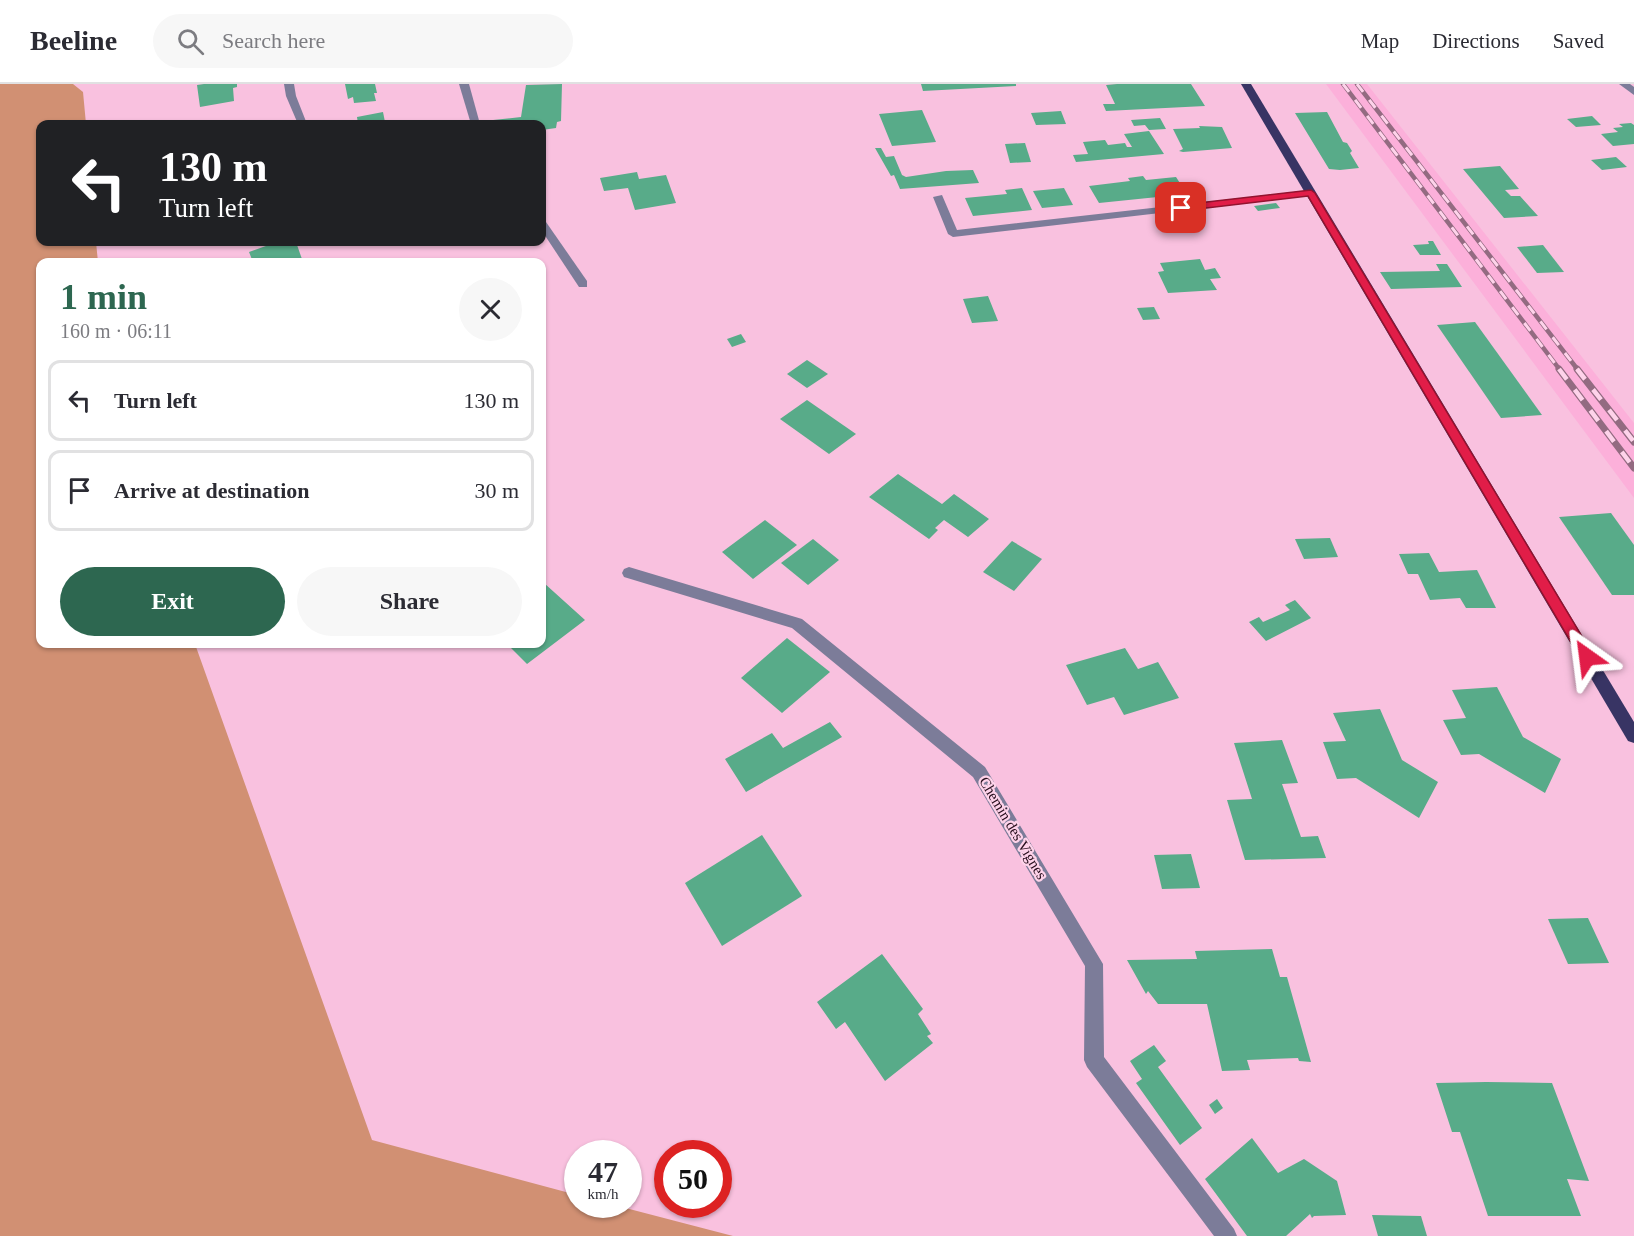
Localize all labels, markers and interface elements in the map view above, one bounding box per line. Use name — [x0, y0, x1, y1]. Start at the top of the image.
search box — [153, 14, 573, 68]
text: Beeline — [30, 25, 117, 56]
icon: search — [174, 25, 207, 58]
text: Search here — [222, 28, 325, 53]
text: Map — [1361, 29, 1399, 53]
text: Directions — [1432, 29, 1520, 53]
text: Saved — [1553, 29, 1604, 53]
icon: left — [60, 144, 138, 222]
text: 130 m — [159, 144, 268, 190]
pin — [1155, 182, 1206, 233]
icon: arrive — [1164, 191, 1197, 224]
text: Turn left — [159, 193, 253, 223]
text: 1 min — [60, 277, 147, 317]
button: close — [459, 278, 522, 341]
text: 160 m · 06:11 — [60, 320, 172, 342]
icon: left — [63, 384, 96, 417]
text: Turn left — [114, 388, 197, 413]
text: 130 m — [463, 388, 519, 413]
icon: arrive — [63, 474, 96, 507]
text: Arrive at destination — [114, 478, 310, 503]
text: 30 m — [474, 478, 519, 503]
button: Exit — [60, 567, 285, 636]
button: Share — [297, 567, 522, 636]
position arrow — [1555, 625, 1619, 689]
street label: Chemin des Vignes — [976, 774, 1050, 882]
speed limit sign: 50 — [654, 1140, 732, 1218]
text: 47 — [588, 1155, 618, 1188]
text: km/h — [588, 1186, 618, 1202]

